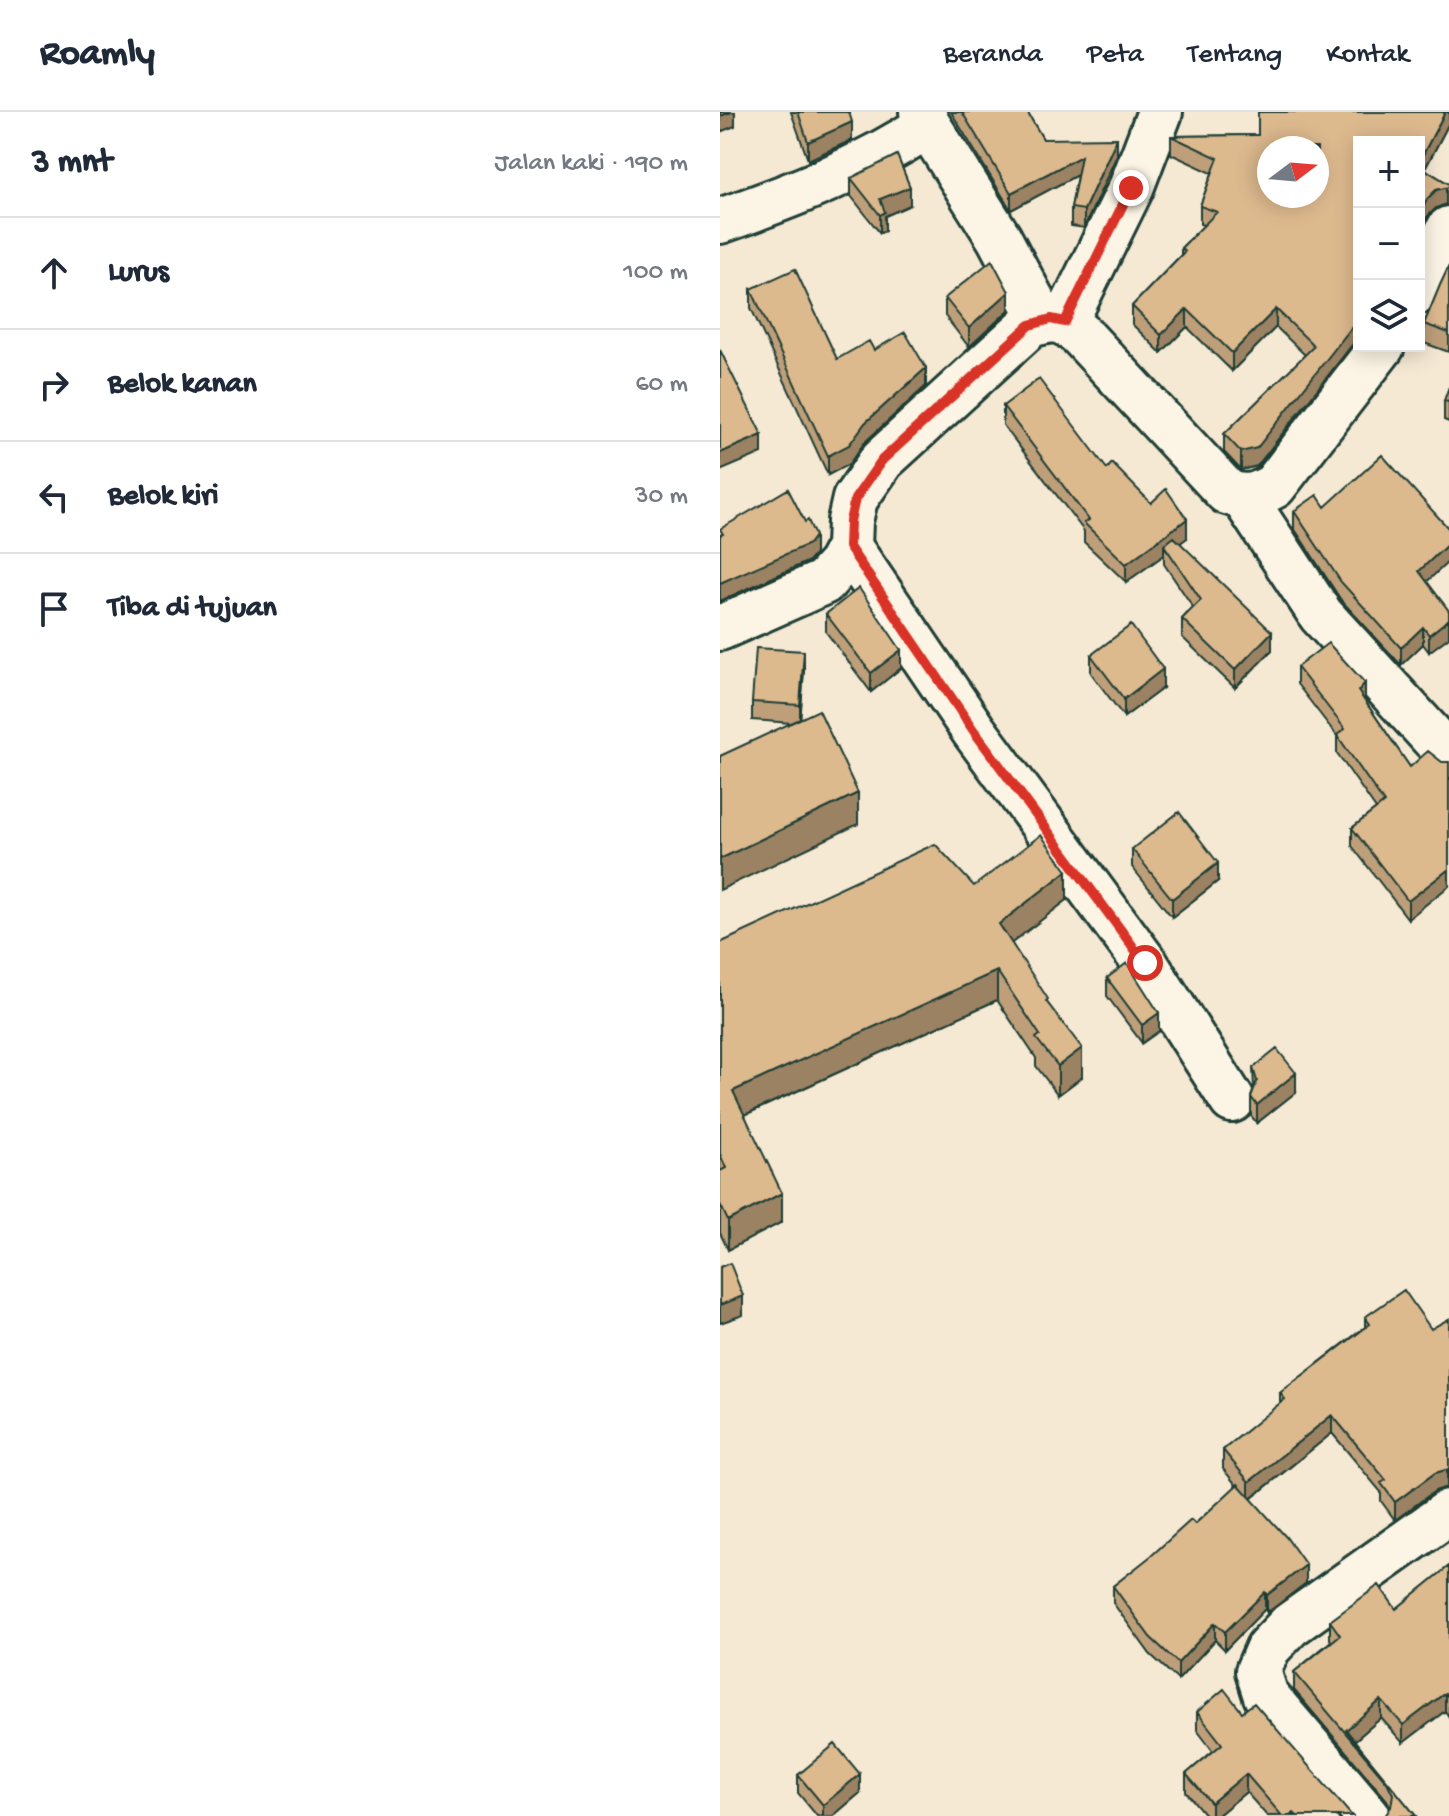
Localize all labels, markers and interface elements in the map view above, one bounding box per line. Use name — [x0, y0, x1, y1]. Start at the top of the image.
text: Roamly — [40, 33, 155, 77]
text: Beranda — [943, 39, 1043, 72]
text: Peta — [1087, 39, 1144, 72]
text: Tentang — [1188, 39, 1282, 72]
text: Kontak — [1326, 39, 1409, 72]
north arrow — [1257, 136, 1329, 208]
map controls — [1353, 136, 1425, 352]
button: + — [1353, 136, 1425, 208]
text: 3 mnt — [32, 144, 112, 184]
text: Jalan kaki · 190 m — [494, 149, 688, 180]
route end — [1113, 170, 1149, 206]
button: − — [1353, 208, 1425, 280]
icon: ahead — [32, 251, 76, 295]
text: Lurus — [108, 256, 169, 291]
text: 100 m — [623, 258, 688, 289]
button: layers — [1353, 280, 1425, 352]
icon: right — [32, 363, 76, 407]
text: Belok kanan — [108, 368, 257, 403]
text: 60 m — [635, 370, 688, 401]
icon: left — [32, 475, 76, 519]
text: Belok kiri — [108, 480, 218, 515]
text: 30 m — [635, 482, 688, 513]
icon: arrive — [32, 587, 76, 631]
text: Tiba di tujuan — [108, 592, 277, 627]
route start — [1127, 945, 1163, 981]

